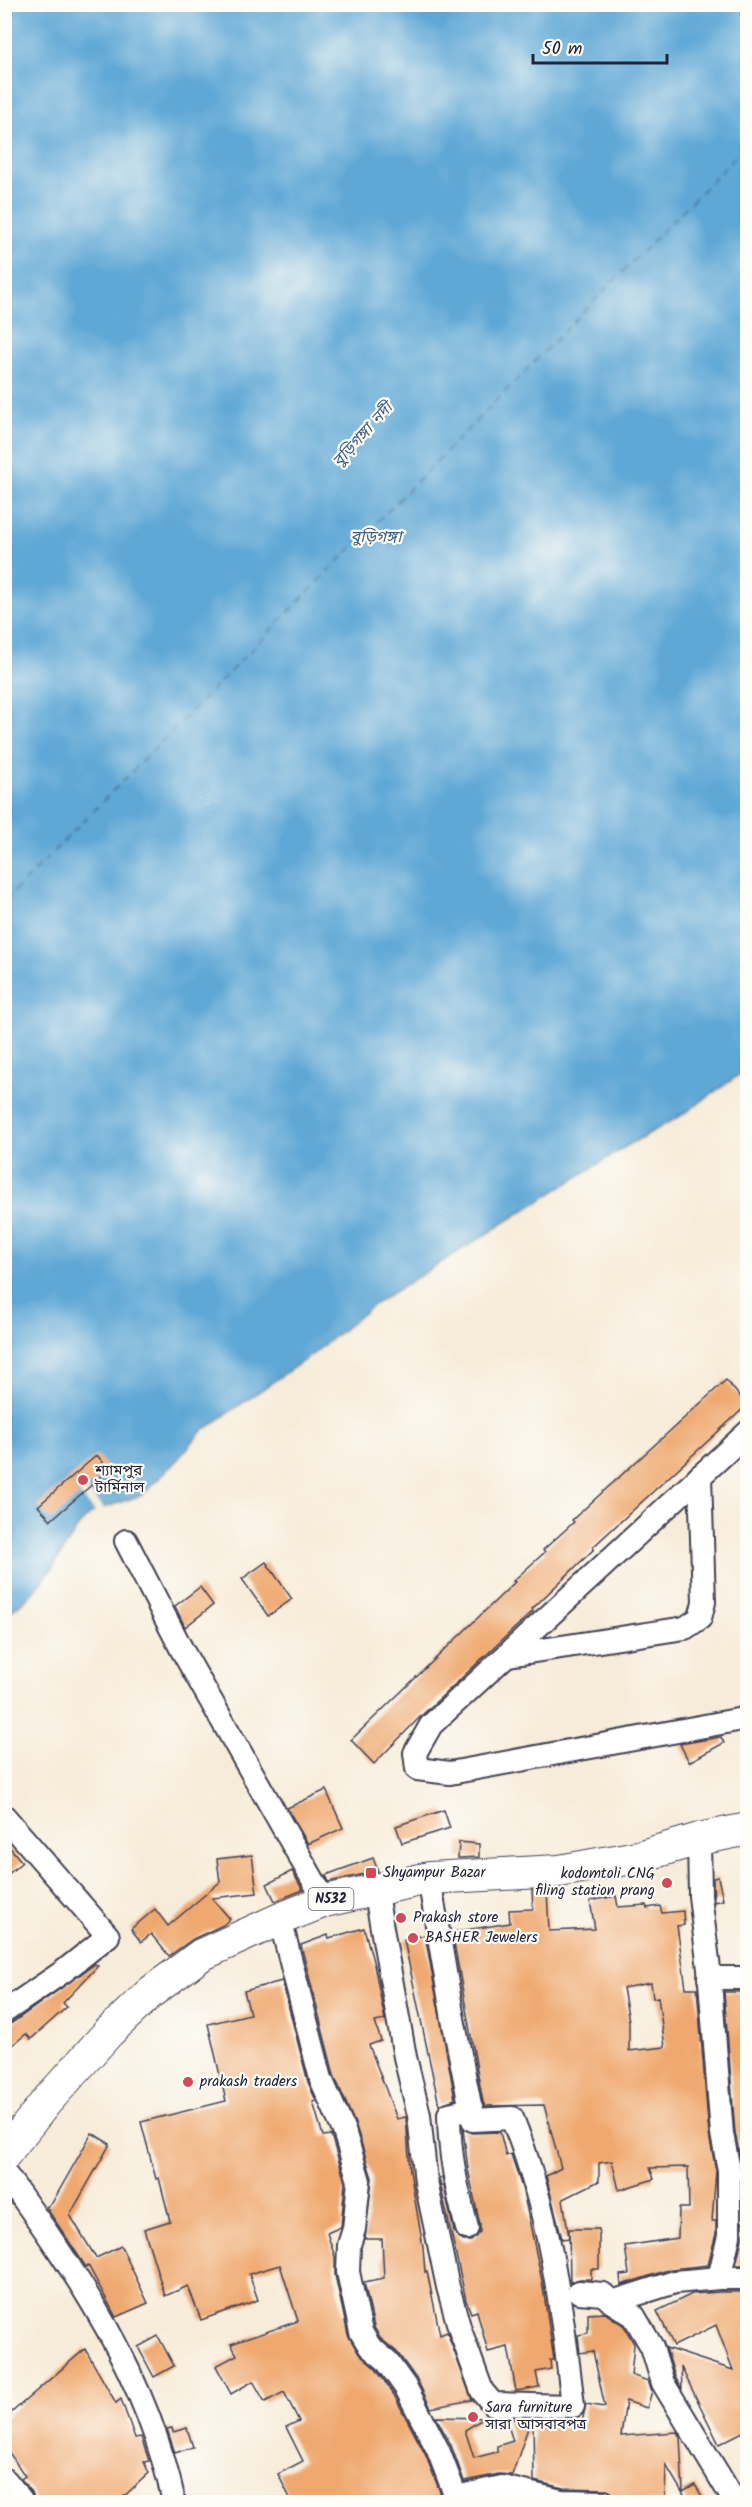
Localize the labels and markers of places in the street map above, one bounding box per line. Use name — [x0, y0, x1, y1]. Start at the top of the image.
place label: শ্যামপুর টার্মিনাল — [94, 1459, 145, 1500]
marker: শ্যামপুর টার্মিনাল — [76, 1473, 90, 1487]
place label: Shyampur Bazar — [383, 1861, 487, 1885]
place label: kodomtoli CNG filing station prang — [535, 1862, 655, 1903]
marker: Shyampur Bazar — [364, 1866, 378, 1880]
marker: kodomtoli CNG filing station prang — [660, 1876, 674, 1890]
place label: Prakash store — [413, 1906, 499, 1930]
marker: Prakash store — [394, 1911, 408, 1925]
place label: BASHER Jewelers — [425, 1926, 538, 1950]
marker: BASHER Jewelers — [406, 1931, 420, 1945]
place label: prakash traders — [199, 2070, 298, 2094]
marker: prakash traders — [181, 2075, 195, 2089]
place label: Sara furniture সারা আসবাবপত্র — [484, 2396, 588, 2437]
marker: Sara furniture সারা আসবাবপত্র — [466, 2410, 480, 2424]

